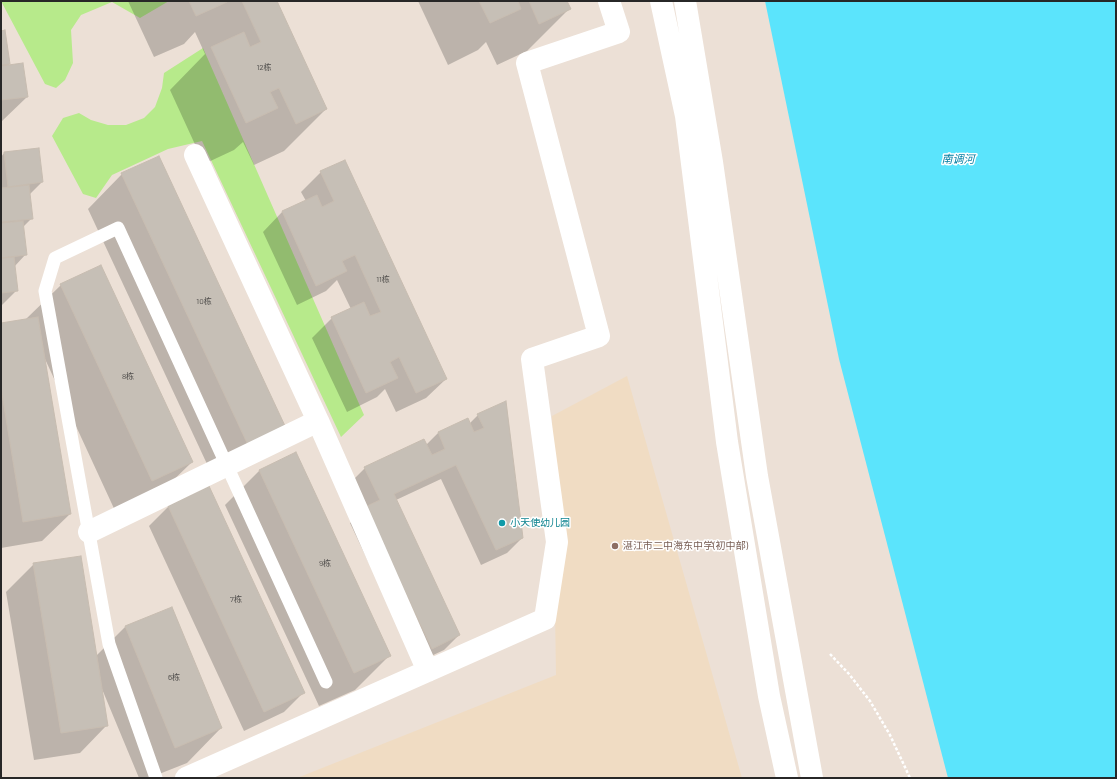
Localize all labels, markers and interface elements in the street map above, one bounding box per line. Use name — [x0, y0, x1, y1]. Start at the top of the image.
house number: 12栋 — [256, 62, 272, 72]
water label: 南调河 — [942, 152, 974, 166]
house number: 11栋 — [376, 274, 390, 284]
house number: 10栋 — [196, 296, 212, 306]
house number: 8栋 — [122, 371, 134, 381]
place label: 小天使幼儿园 — [510, 517, 570, 529]
marker: 小天使幼儿园 — [497, 518, 507, 528]
place label: 湛江市二中海东中学(初中部) — [623, 540, 748, 552]
marker: 湛江市二中海东中学(初中部) — [610, 541, 620, 551]
house number: 9栋 — [319, 558, 331, 568]
house number: 7栋 — [230, 594, 242, 604]
house number: 6栋 — [168, 672, 180, 682]

